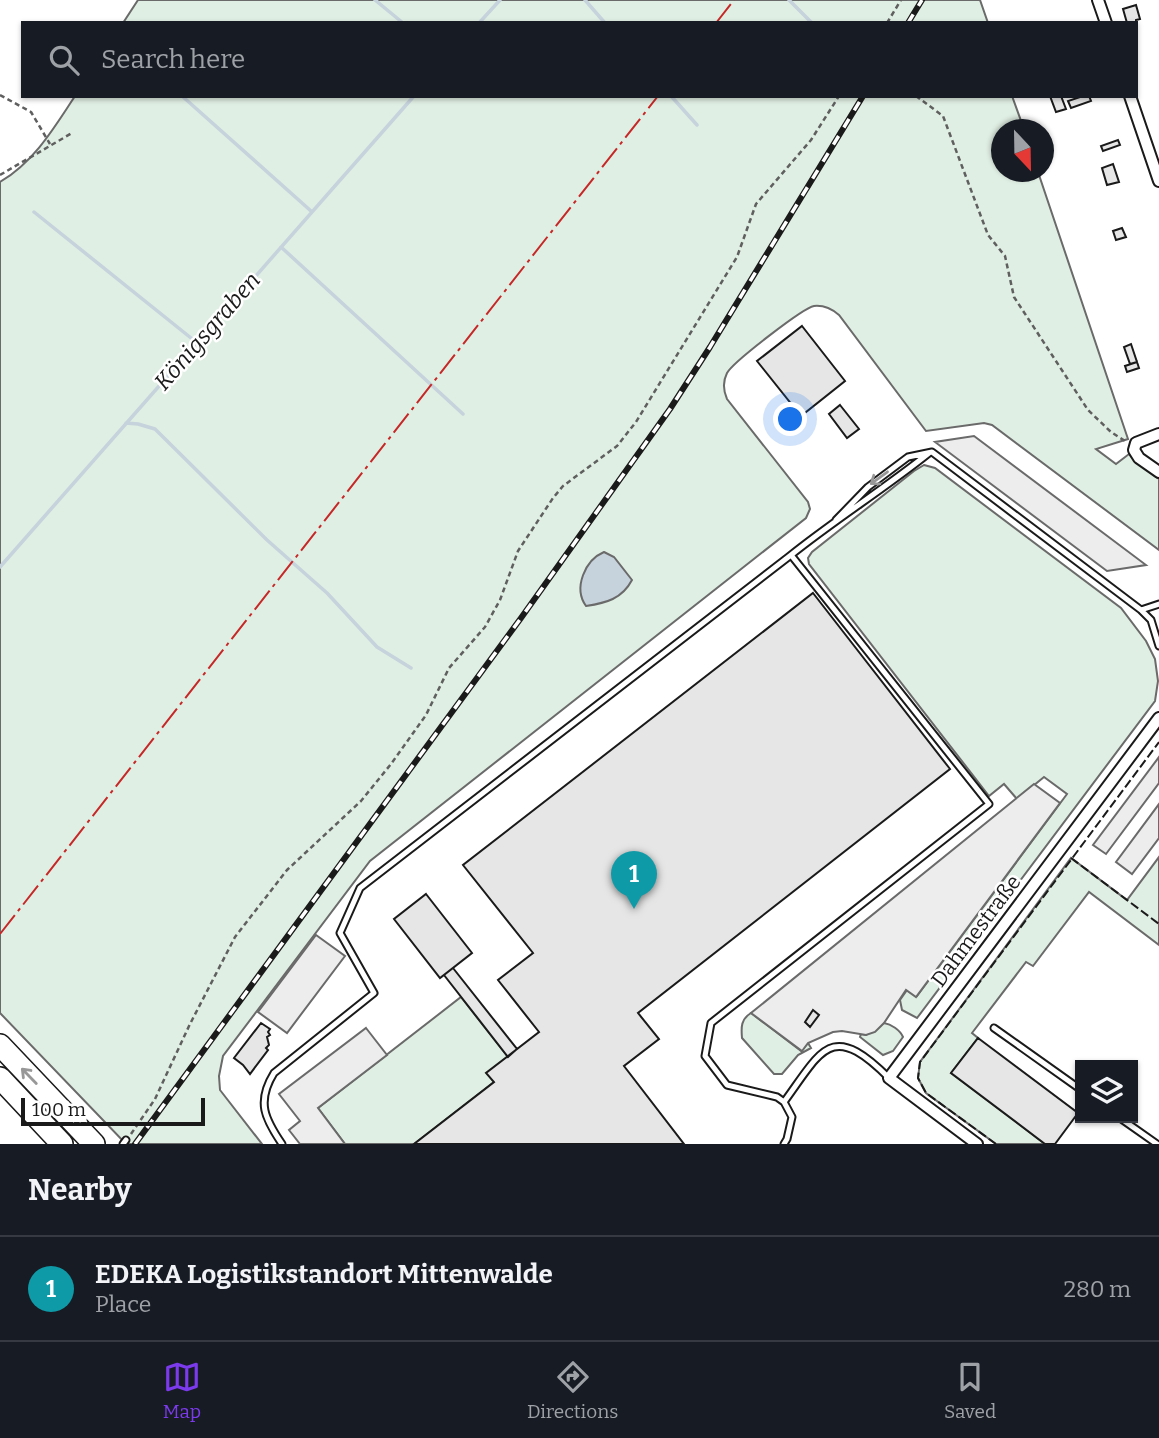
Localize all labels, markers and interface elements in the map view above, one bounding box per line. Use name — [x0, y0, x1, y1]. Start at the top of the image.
search box — [21, 21, 1138, 98]
icon: search — [45, 41, 83, 79]
text: Search here — [101, 44, 245, 75]
north arrow — [991, 119, 1054, 182]
water label: Königsgraben — [148, 266, 266, 396]
your location — [773, 402, 807, 436]
one-way arrow — [870, 471, 889, 485]
pin: 1 — [611, 851, 657, 909]
street label: Dahmestraße — [925, 870, 1027, 992]
map controls — [1075, 1060, 1138, 1123]
button: layers — [1075, 1060, 1138, 1123]
one-way arrow — [21, 1067, 38, 1084]
scale bar — [21, 1095, 205, 1127]
text: 100 m — [32, 1098, 86, 1121]
text: Nearby — [28, 1172, 132, 1208]
text: EDEKA Logistikstandort Mittenwalde — [95, 1259, 553, 1290]
text: 1 — [46, 1275, 56, 1303]
text: 280 m — [1063, 1275, 1131, 1303]
text: Place — [95, 1290, 151, 1318]
tab: Map — [163, 1358, 201, 1423]
tab: Directions — [527, 1358, 618, 1423]
tab: Saved — [944, 1358, 996, 1423]

